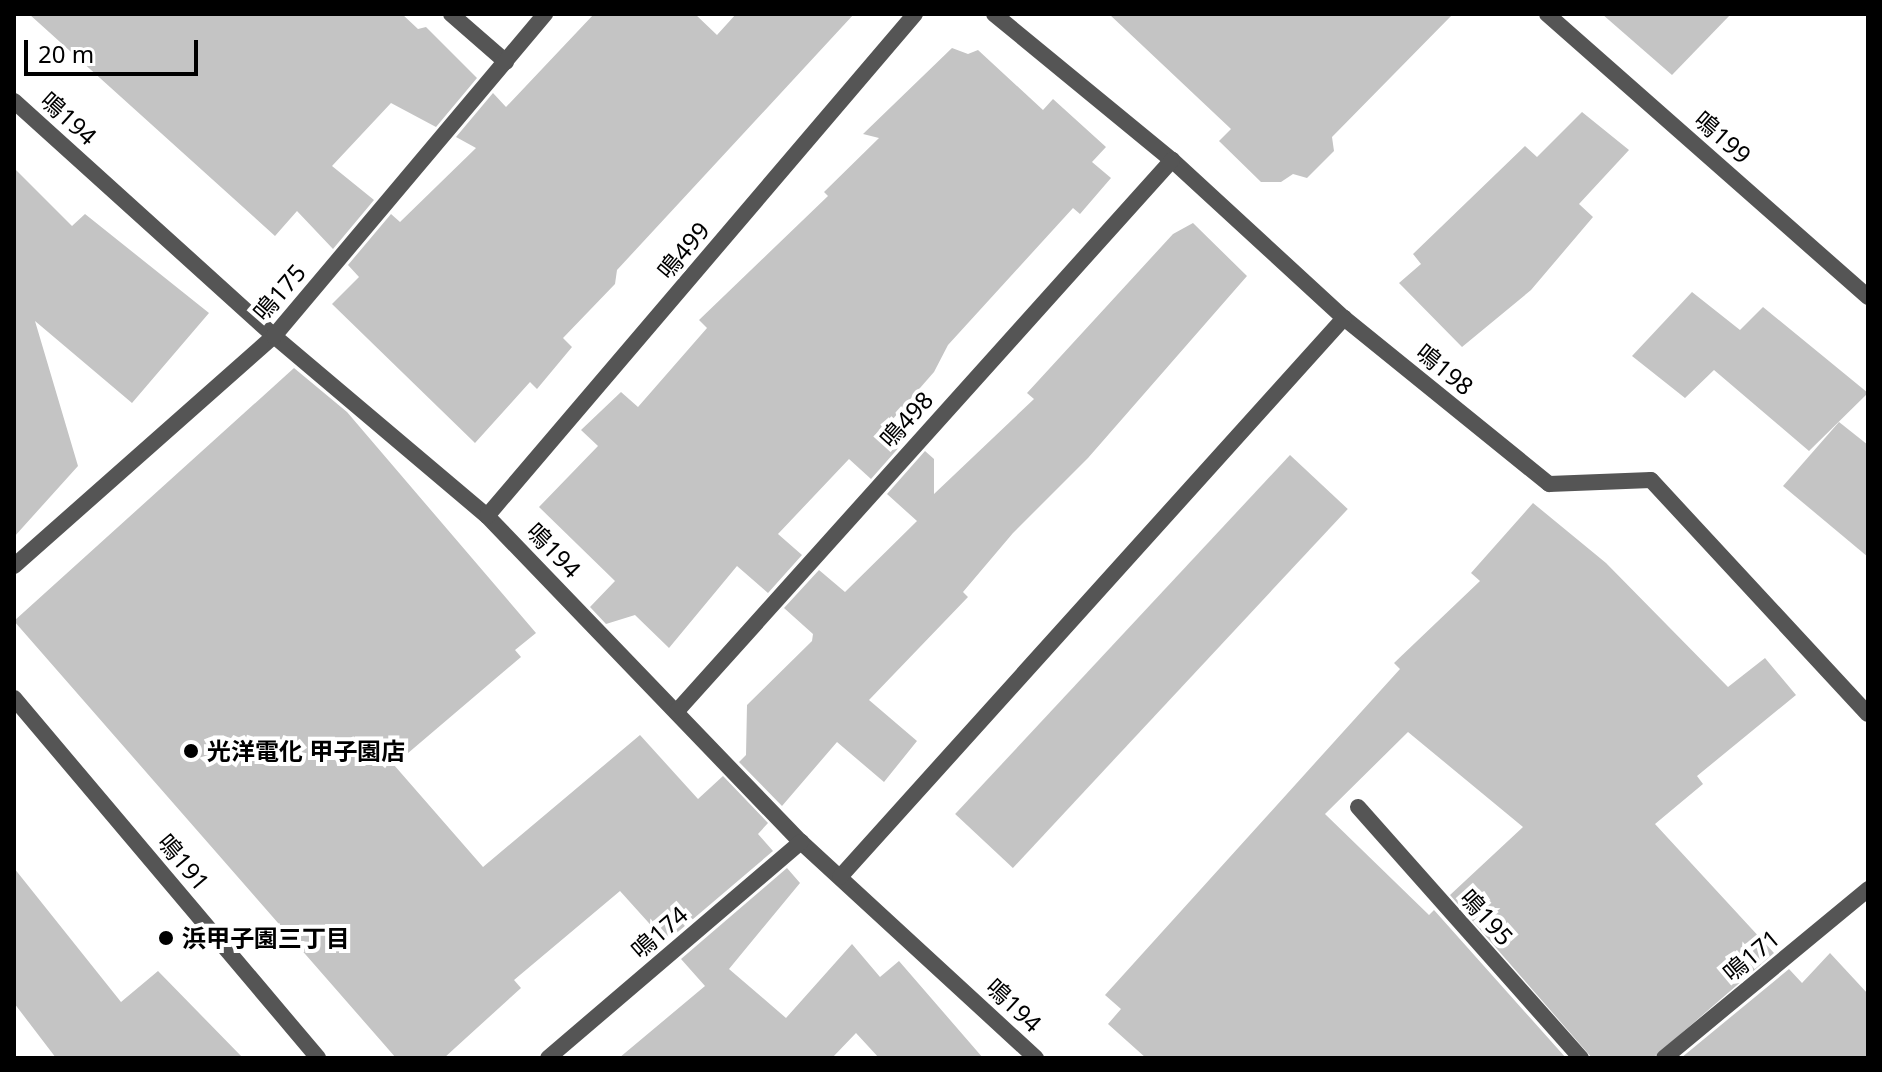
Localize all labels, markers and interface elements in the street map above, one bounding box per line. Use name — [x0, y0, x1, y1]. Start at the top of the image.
scale bar — [28, 24, 202, 74]
text: 20 m — [38, 37, 94, 70]
street label: 鳴194 — [35, 85, 103, 151]
street label: 鳴199 — [1689, 105, 1757, 169]
street label: 鳴499 — [651, 216, 715, 284]
street label: 鳴175 — [247, 258, 311, 326]
street label: 鳴198 — [1411, 337, 1479, 401]
street label: 鳴498 — [873, 385, 939, 453]
street label: 鳴194 — [521, 517, 587, 583]
place label: 光洋電化 甲子園店 — [207, 737, 405, 765]
marker: 光洋電化 甲子園店 — [182, 742, 200, 760]
street label: 鳴191 — [152, 828, 216, 896]
street label: 鳴195 — [1454, 883, 1520, 951]
street label: 鳴174 — [625, 900, 693, 964]
street label: 鳴171 — [1717, 923, 1785, 987]
place label: 浜甲子園三丁目 — [182, 924, 350, 952]
marker: 浜甲子園三丁目 — [157, 929, 175, 947]
street label: 鳴194 — [980, 972, 1048, 1038]

